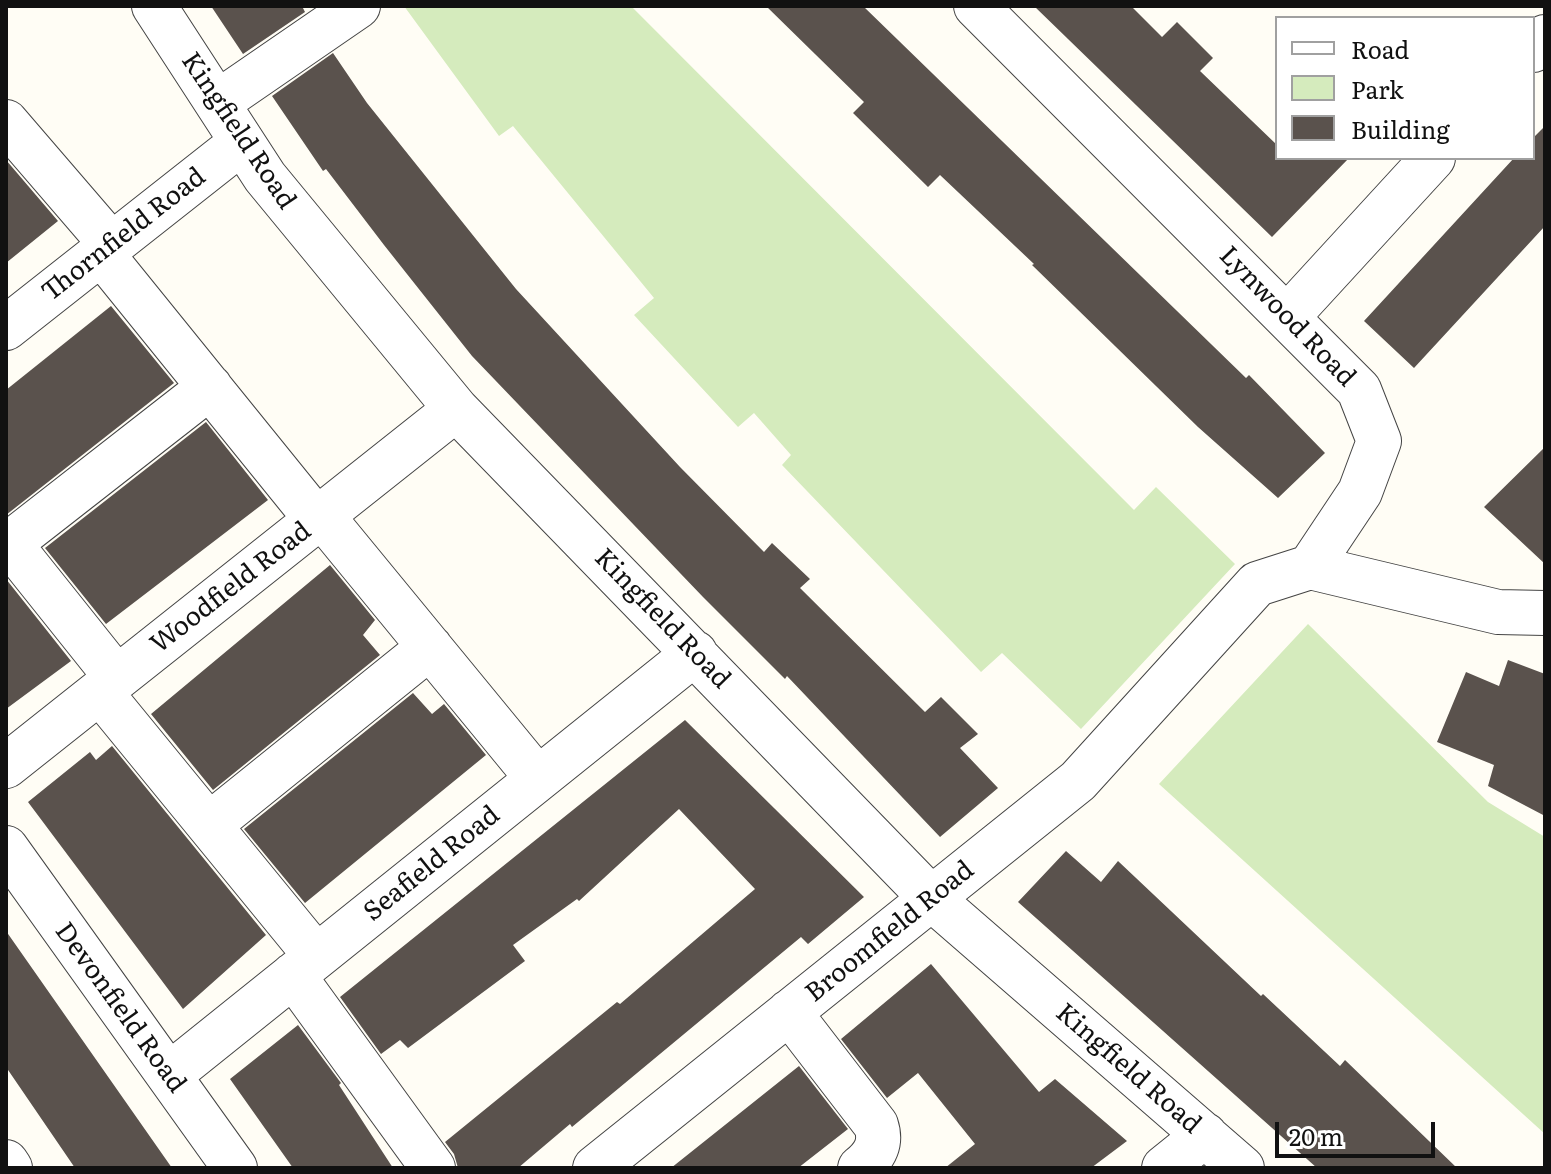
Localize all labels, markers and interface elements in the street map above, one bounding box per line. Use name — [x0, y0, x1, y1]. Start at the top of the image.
legend — [1275, 16, 1535, 160]
text: Road — [1351, 31, 1409, 66]
street label: Kingfield Road — [174, 47, 302, 215]
text: Park — [1351, 71, 1404, 106]
text: Building — [1351, 111, 1450, 146]
street label: Thornfield Road — [36, 161, 212, 309]
street label: Lynwood Road — [1212, 240, 1362, 394]
street label: Woodfield Road — [145, 516, 317, 660]
street label: Kingfield Road — [587, 543, 737, 695]
street label: Seafield Road — [358, 800, 506, 928]
street label: Broomfield Road — [800, 855, 980, 1009]
street label: Devonfield Road — [48, 917, 192, 1099]
street label: Kingfield Road — [1049, 997, 1207, 1141]
scale bar — [1279, 1106, 1439, 1156]
text: 20 m — [1289, 1118, 1343, 1153]

